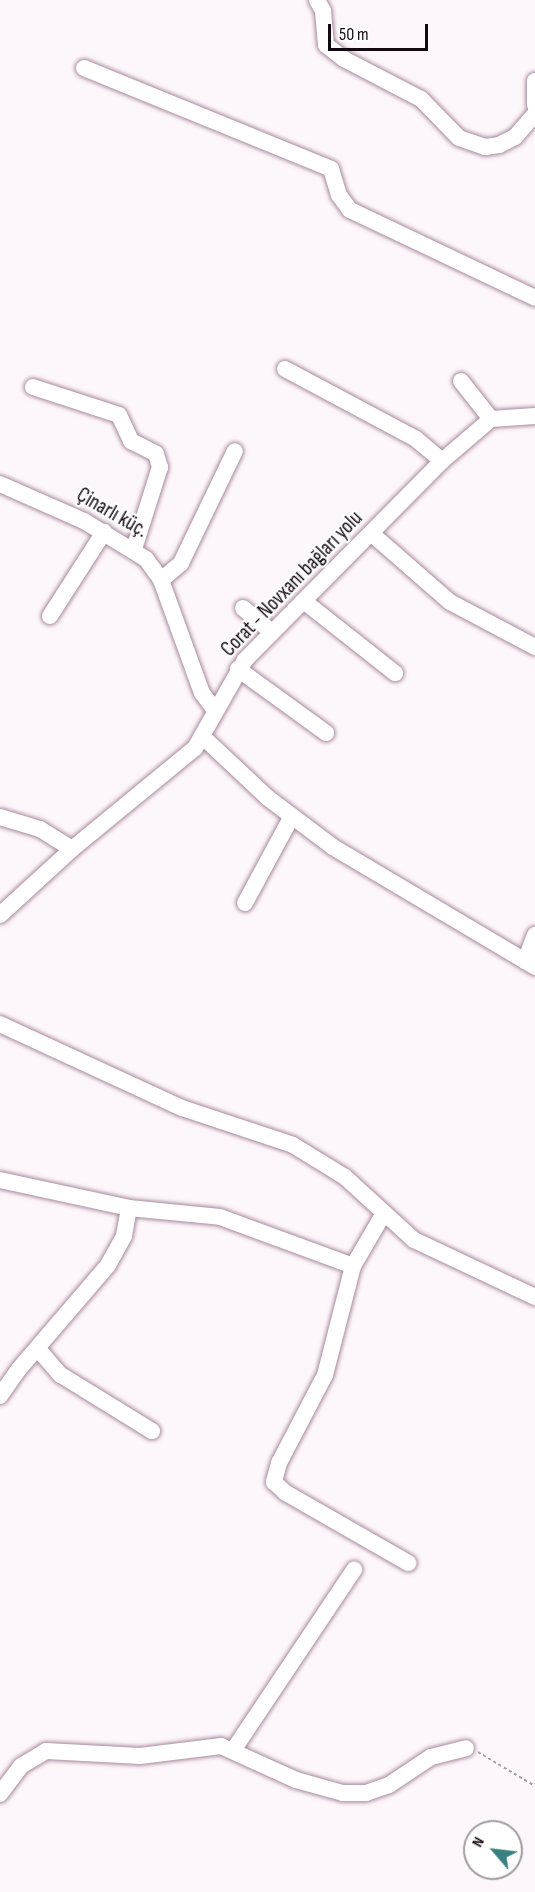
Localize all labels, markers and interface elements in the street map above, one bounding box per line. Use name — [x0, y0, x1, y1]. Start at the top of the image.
scale bar — [331, 12, 432, 50]
text: 50 m — [339, 24, 369, 45]
street label: Çinarlı küç. — [72, 483, 152, 543]
street label: Corat - Novxanı bağları yolu — [216, 506, 368, 662]
north arrow — [463, 1820, 523, 1880]
text: N — [468, 1834, 489, 1850]

